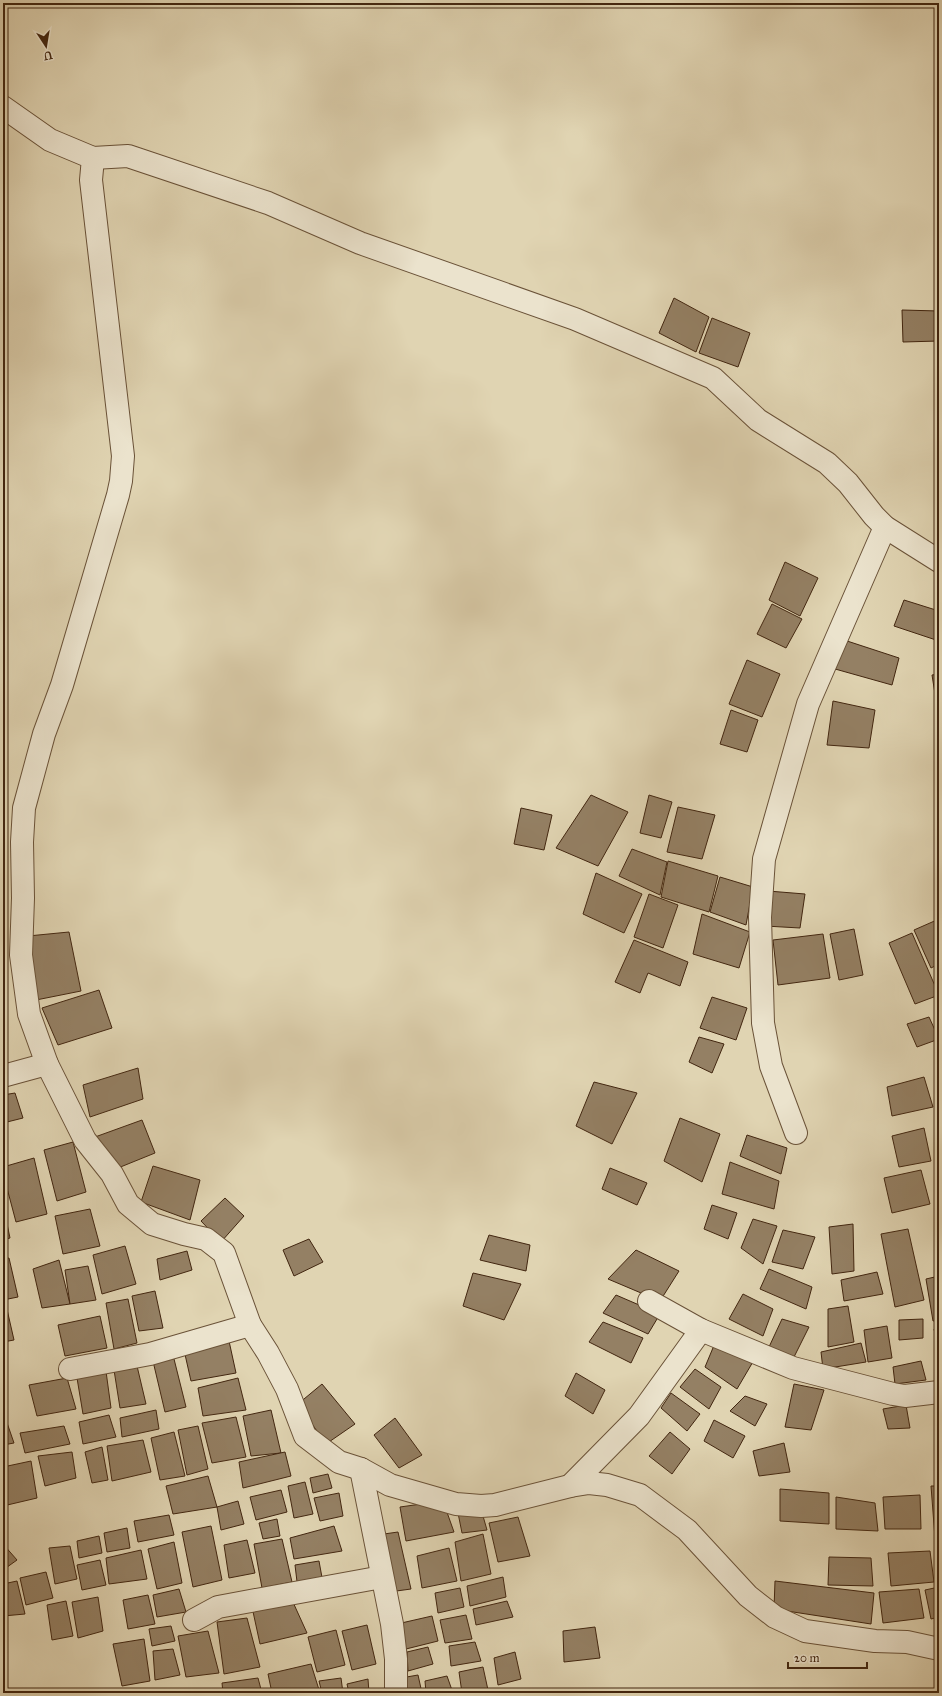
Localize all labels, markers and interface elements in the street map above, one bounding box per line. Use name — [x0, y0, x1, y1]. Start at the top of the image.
north arrow — [26, 26, 66, 66]
text: U — [42, 48, 54, 63]
scale bar — [788, 1644, 867, 1670]
text: 20 m — [794, 1651, 820, 1665]

